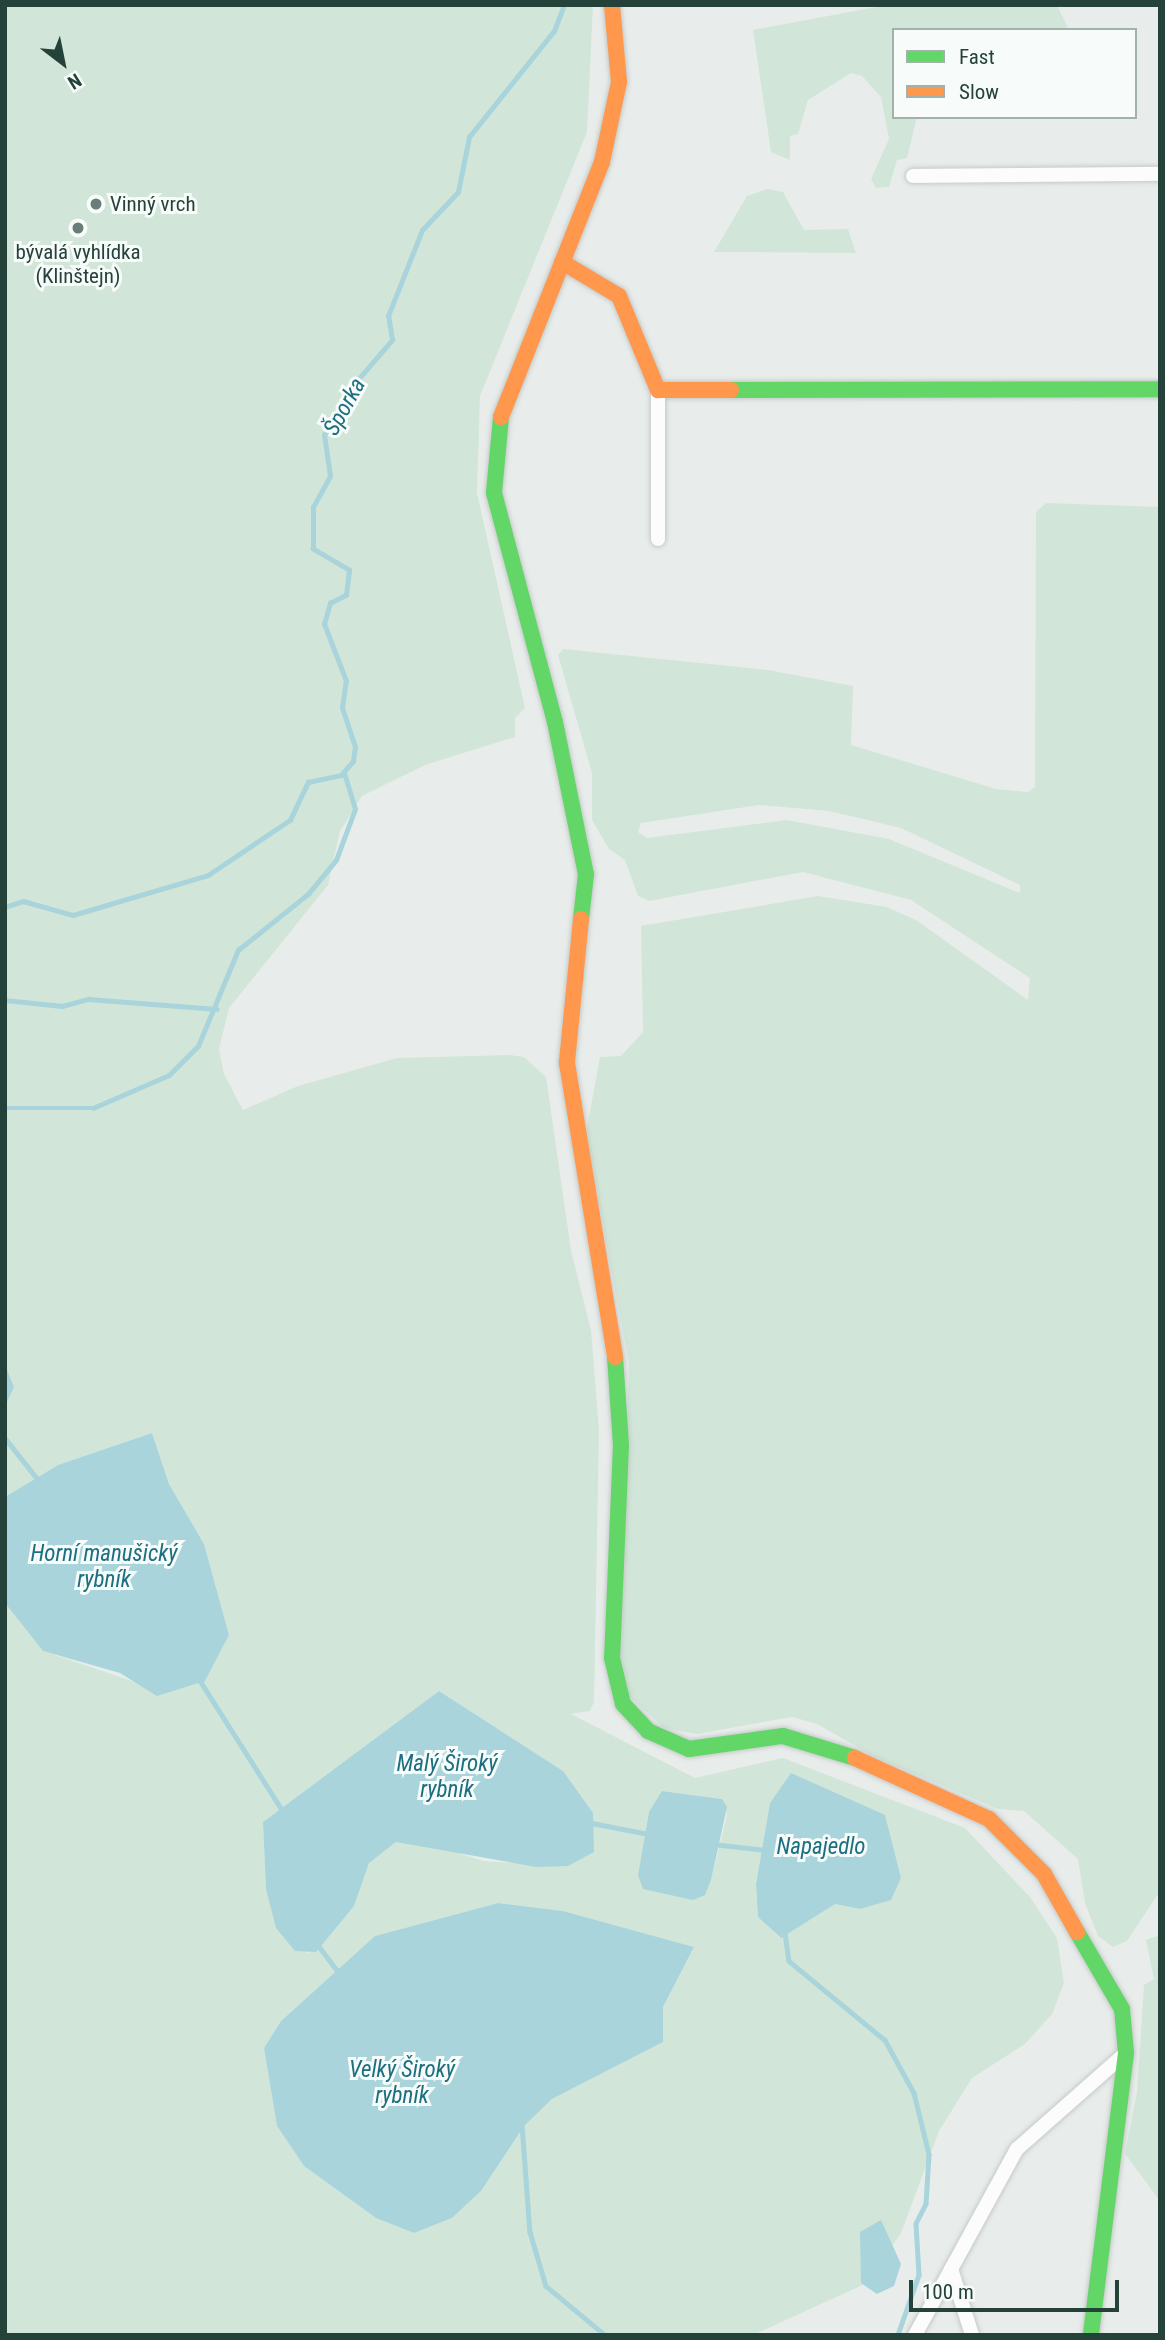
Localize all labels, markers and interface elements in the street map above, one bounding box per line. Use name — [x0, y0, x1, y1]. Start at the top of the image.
north arrow — [28, 28, 98, 98]
legend — [892, 28, 1137, 119]
text: Fast — [959, 45, 995, 69]
text: N — [63, 68, 85, 94]
text: Slow — [959, 80, 999, 104]
place label: Vinný vrch — [110, 191, 196, 217]
marker: Vinný vrch — [88, 196, 104, 212]
marker: bývalá vyhlídka (Klinštejn) — [70, 220, 86, 236]
place label: bývalá vyhlídka (Klinštejn) — [15, 239, 141, 289]
water label: Šporka — [318, 373, 372, 441]
water label: Horní manušický rybník — [30, 1540, 178, 1594]
water label: Malý Široký rybník — [397, 1750, 497, 1804]
water label: Napajedlo — [776, 1833, 866, 1861]
water label: Velký Široký rybník — [349, 2056, 455, 2110]
scale bar — [913, 2266, 1123, 2310]
text: 100 m — [922, 2280, 974, 2304]

